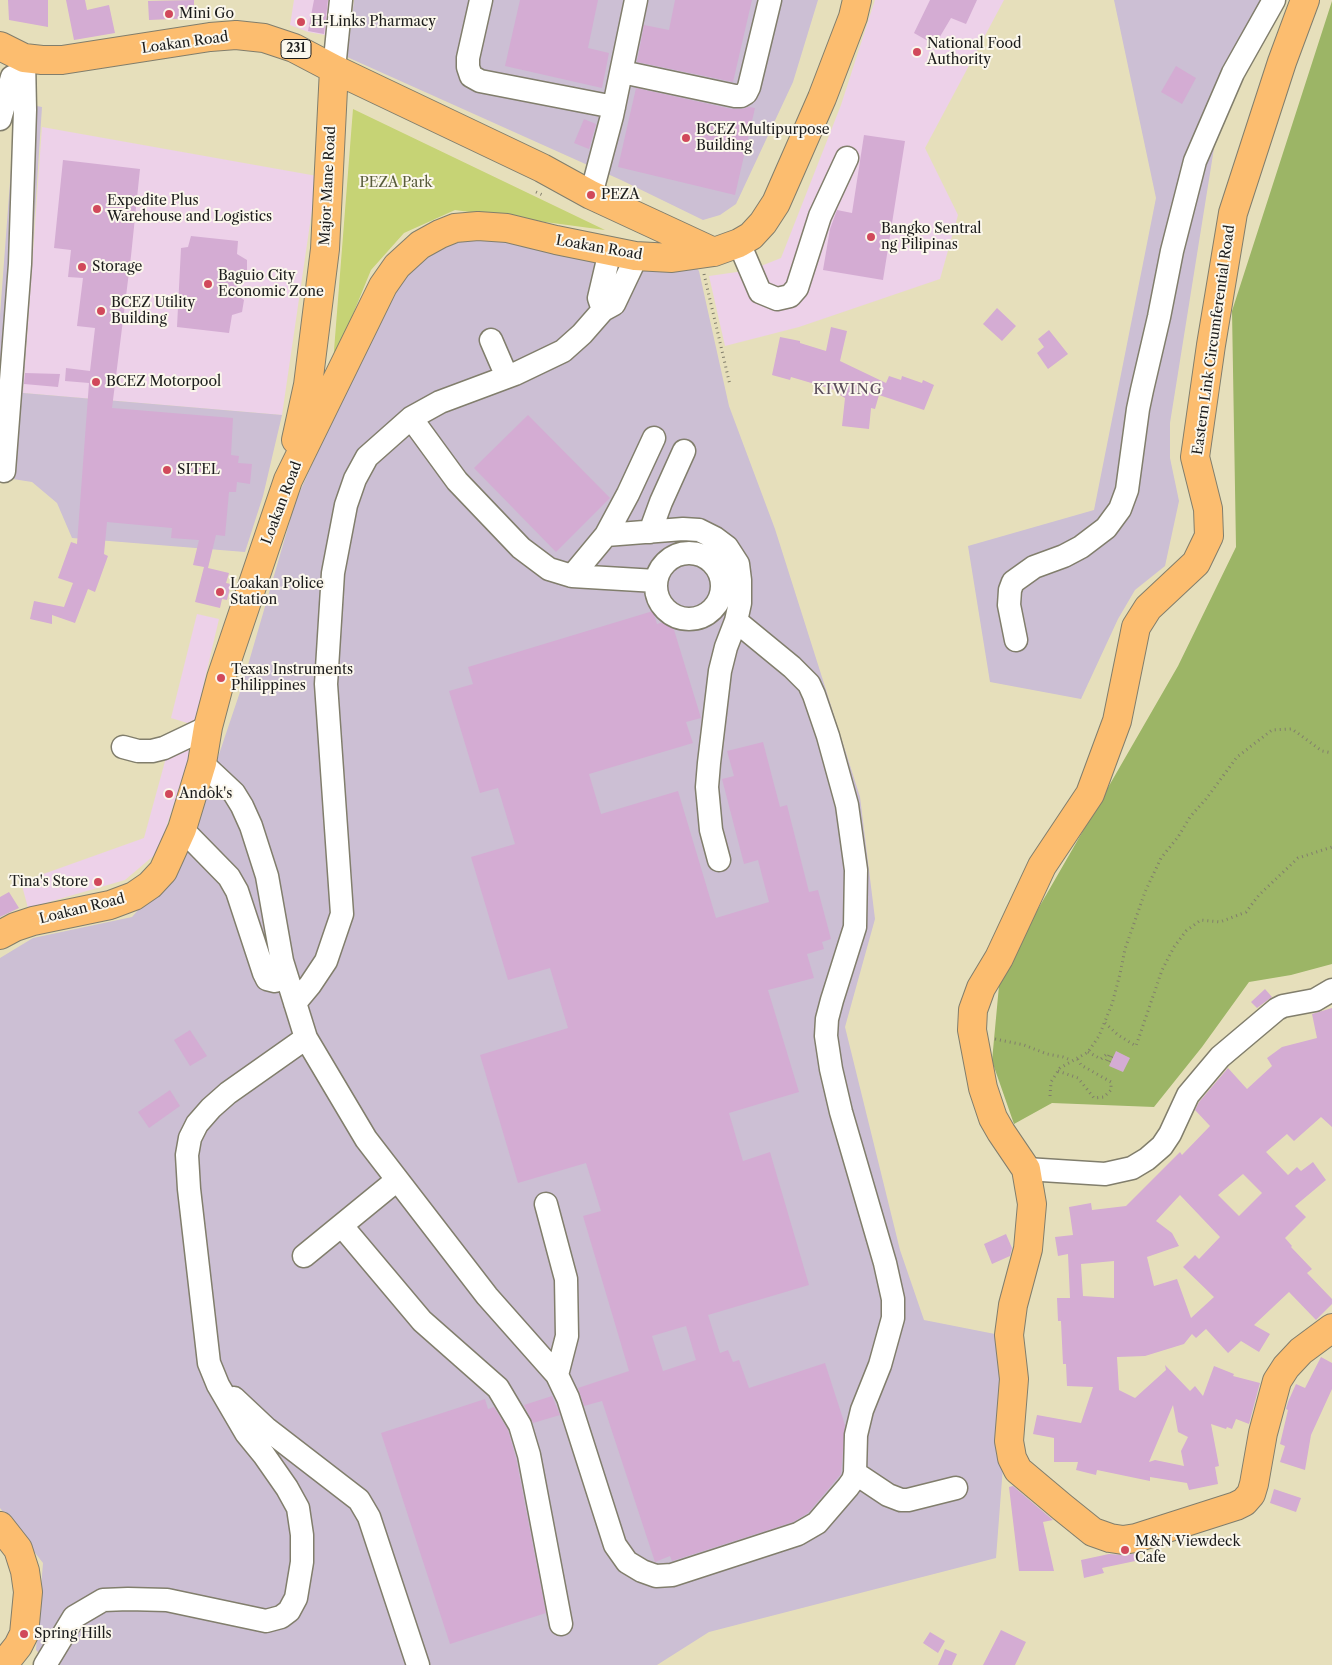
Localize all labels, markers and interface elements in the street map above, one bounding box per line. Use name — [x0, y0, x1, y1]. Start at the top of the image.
place label: Mini Go — [179, 6, 234, 22]
marker: Mini Go — [163, 8, 175, 20]
place label: H-Links Pharmacy — [311, 14, 436, 30]
marker: H-Links Pharmacy — [295, 16, 307, 28]
street label: Loakan Road — [141, 29, 229, 57]
place label: National Food Authority — [927, 36, 1022, 68]
road number: 231 — [281, 40, 311, 59]
marker: National Food Authority — [911, 46, 923, 58]
place label: BCEZ Multipurpose Building — [696, 122, 830, 154]
street label: Major Mane Road — [316, 126, 340, 246]
marker: BCEZ Multipurpose Building — [680, 132, 692, 144]
park label: PEZA Park — [360, 175, 432, 191]
place label: PEZA — [601, 187, 640, 203]
marker: PEZA — [585, 189, 597, 201]
place label: Expedite Plus Warehouse and Logistics — [107, 193, 272, 226]
marker: Expedite Plus Warehouse and Logistics — [91, 203, 103, 215]
place label: Bangko Sentral ng Pilipinas — [881, 221, 981, 253]
street label: Eastern Link Circumferential Road — [1190, 224, 1238, 456]
marker: Bangko Sentral ng Pilipinas — [865, 231, 877, 243]
street label: Loakan Road — [554, 232, 644, 264]
place label: Storage — [92, 259, 142, 275]
marker: Storage — [76, 261, 88, 273]
place label: Baguio City Economic Zone — [218, 268, 324, 300]
marker: Baguio City Economic Zone — [202, 278, 214, 290]
place label: BCEZ Utility Building — [111, 295, 195, 328]
marker: BCEZ Utility Building — [95, 305, 107, 317]
place label: BCEZ Motorpool — [106, 374, 221, 390]
marker: BCEZ Motorpool — [90, 376, 102, 388]
district label: KIWING — [812, 381, 884, 399]
street label: Loakan Road — [258, 459, 306, 547]
place label: SITEL — [177, 462, 220, 478]
marker: SITEL — [161, 464, 173, 476]
place label: Loakan Police Station — [230, 576, 324, 608]
marker: Loakan Police Station — [214, 586, 226, 598]
place label: Texas Instruments Philippines — [231, 662, 353, 694]
marker: Texas Instruments Philippines — [215, 672, 227, 684]
place label: Andok's — [179, 786, 232, 802]
marker: Andok's — [163, 788, 175, 800]
place label: Tina's Store — [9, 874, 88, 890]
marker: Tina's Store — [92, 876, 104, 888]
street label: Loakan Road — [38, 890, 126, 928]
place label: M&N Viewdeck Cafe — [1135, 1534, 1241, 1566]
marker: M&N Viewdeck Cafe — [1119, 1544, 1131, 1556]
place label: Spring Hills — [34, 1626, 112, 1642]
marker: Spring Hills — [18, 1628, 30, 1640]

